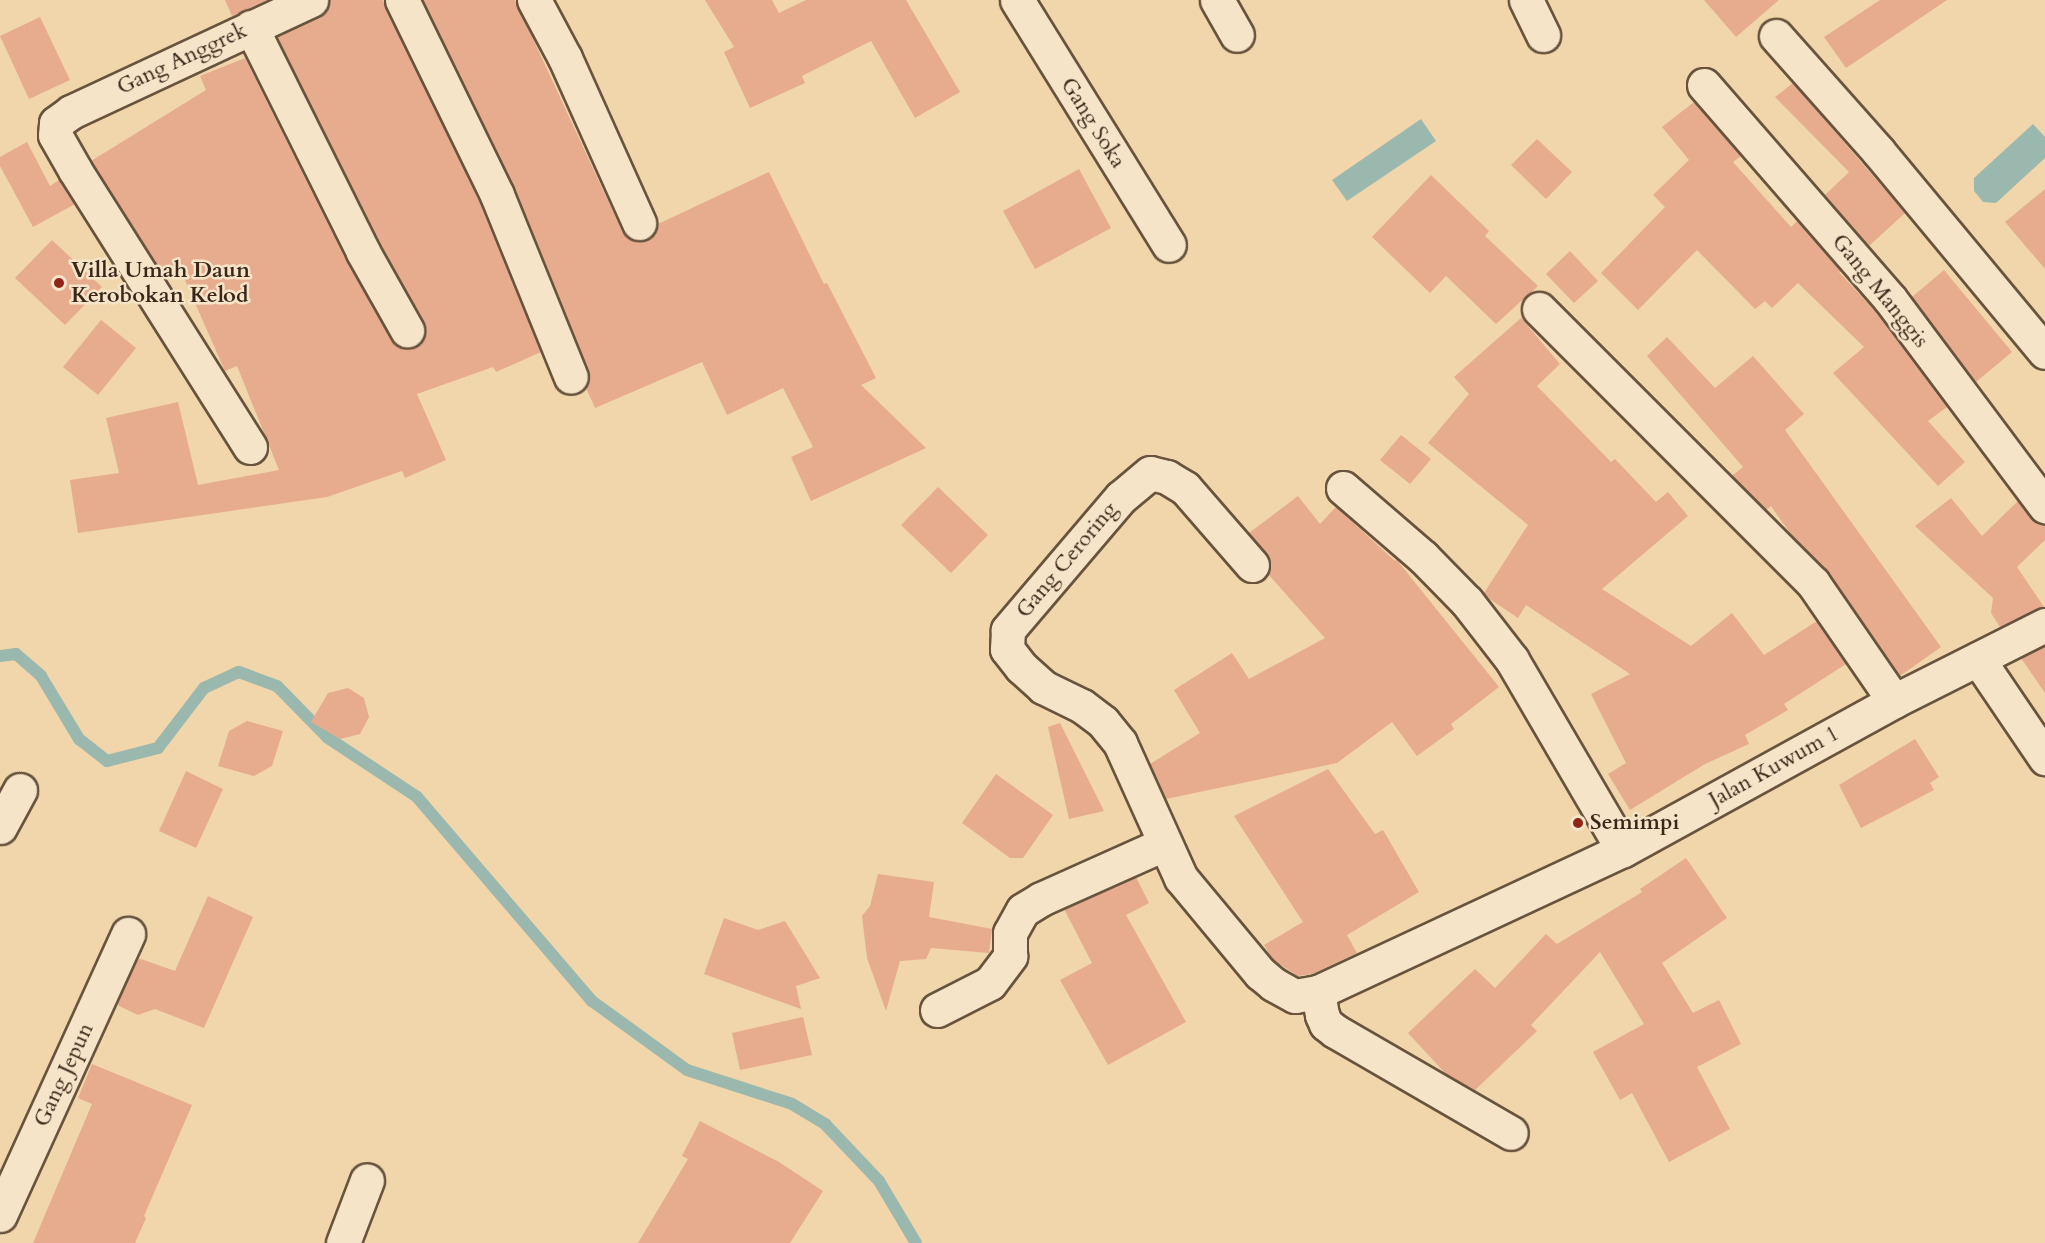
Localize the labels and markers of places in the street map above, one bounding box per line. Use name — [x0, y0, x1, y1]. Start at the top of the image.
place label: Villa Umah Daun Kerobokan Kelod — [71, 257, 250, 308]
marker: Villa Umah Daun Kerobokan Kelod — [52, 276, 66, 290]
place label: Semimpi — [1590, 810, 1680, 836]
marker: Semimpi — [1571, 816, 1585, 830]

